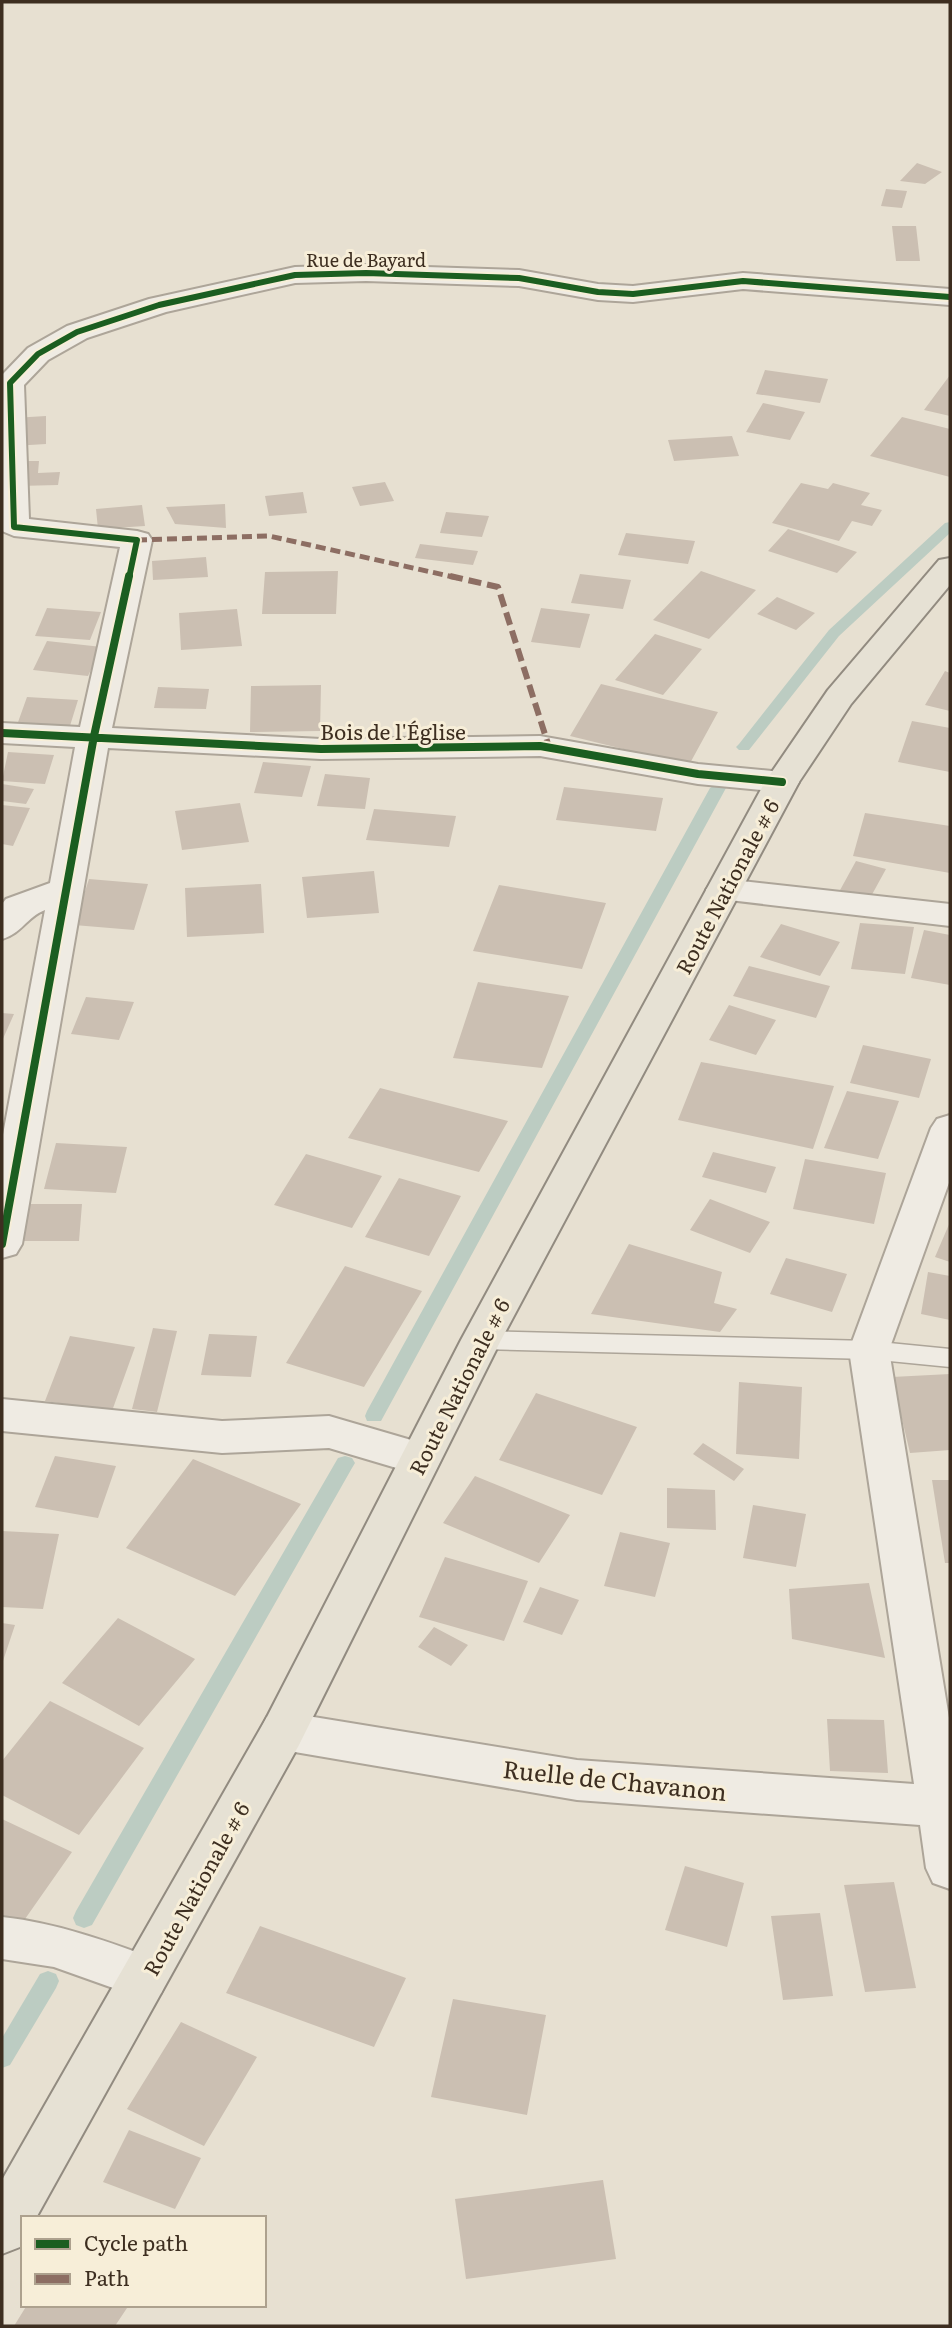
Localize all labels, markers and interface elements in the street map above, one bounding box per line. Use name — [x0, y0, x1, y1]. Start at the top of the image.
street label: Rue de Bayard — [306, 246, 426, 273]
street label: Bois de l'Église — [320, 715, 466, 746]
street label: Route Nationale # 6 — [667, 793, 785, 979]
street label: Route Nationale # 6 — [400, 1292, 516, 1480]
street label: Ruelle de Chavanon — [501, 1750, 729, 1808]
street label: Route Nationale # 6 — [134, 1795, 256, 1981]
legend — [21, 2216, 266, 2307]
text: Cycle path — [84, 2226, 188, 2257]
text: Path — [84, 2261, 130, 2292]

